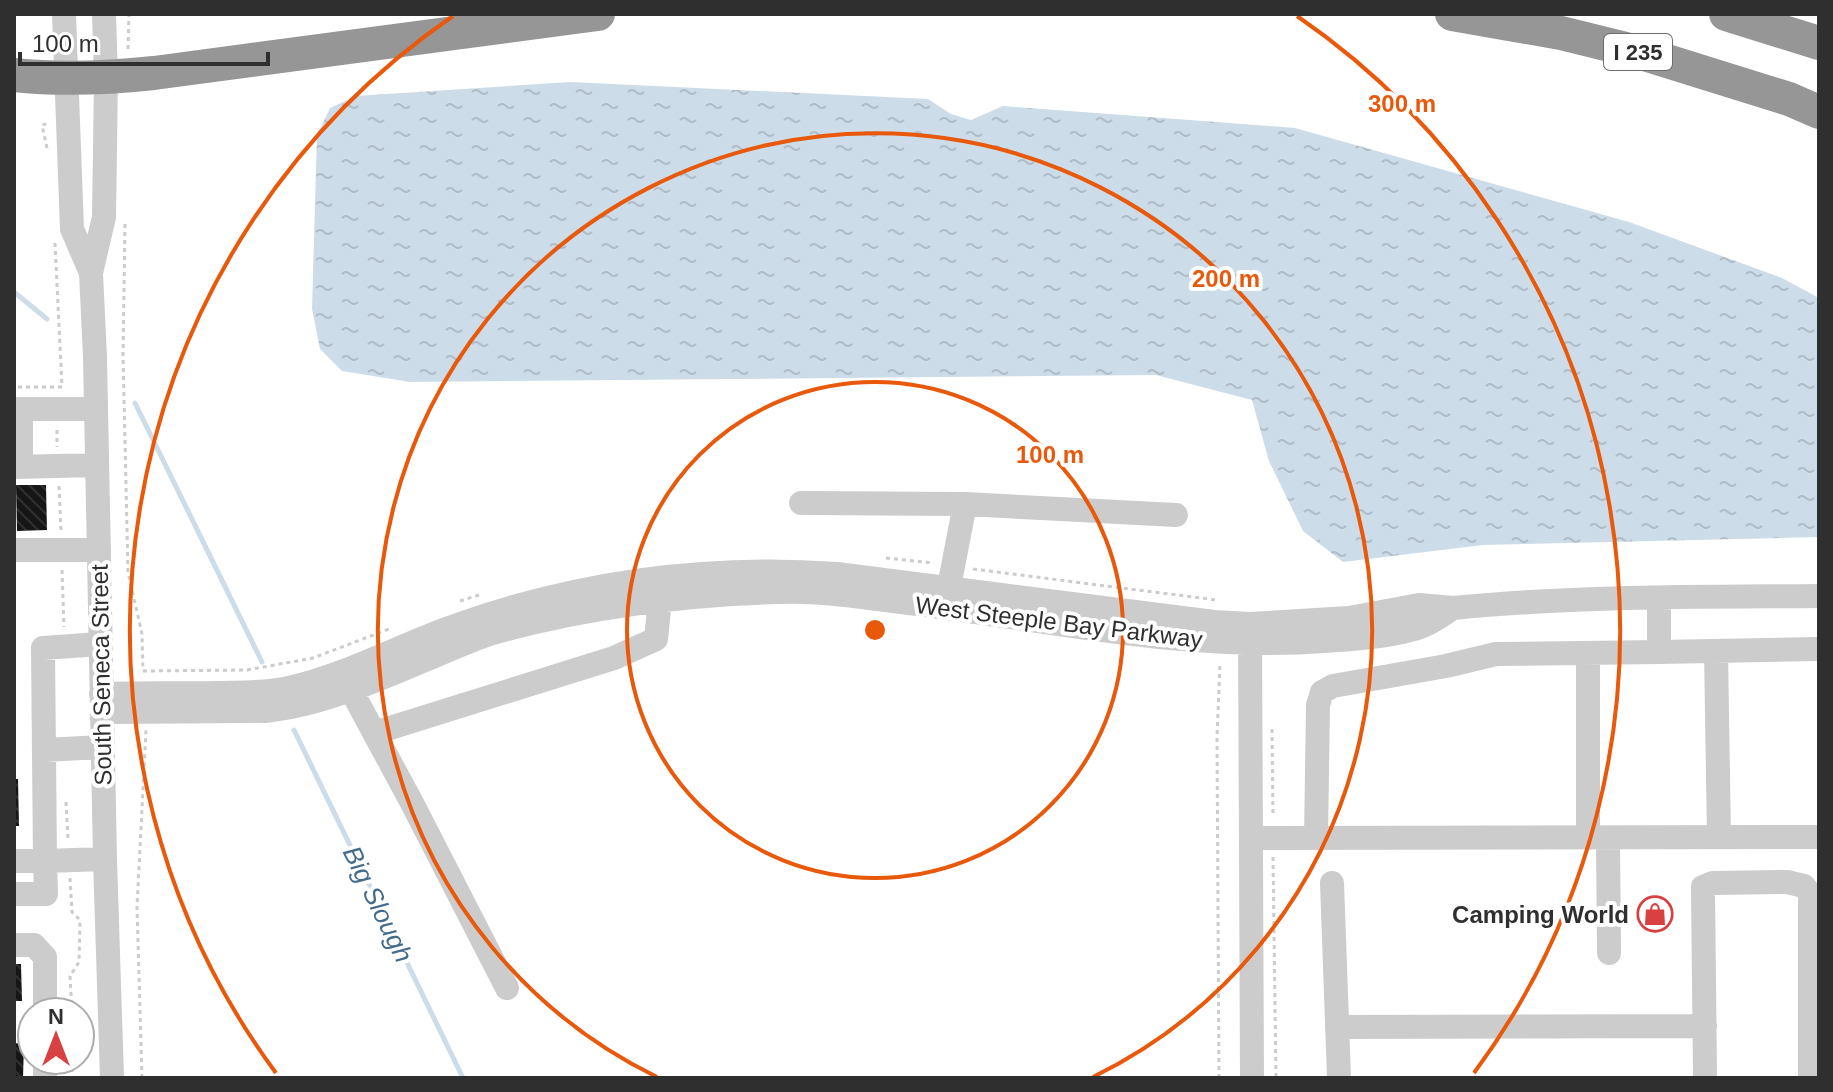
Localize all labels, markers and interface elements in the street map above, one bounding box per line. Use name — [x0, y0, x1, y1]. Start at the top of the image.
scale bar — [20, 16, 268, 66]
text: 100 m — [32, 30, 99, 57]
road number: I 235 — [1604, 34, 1672, 70]
text: 300 m — [1368, 90, 1436, 117]
text: 200 m — [1192, 265, 1260, 292]
text: 100 m — [1016, 441, 1084, 468]
street label: South Seneca Street — [86, 564, 116, 786]
street label: West Steeple Bay Parkway — [914, 591, 1204, 653]
centre of rings — [861, 616, 889, 644]
water label: Big Slough — [337, 841, 419, 967]
shop icon: Camping World — [1636, 895, 1674, 933]
place label: Camping World — [1452, 901, 1629, 928]
north arrow — [16, 996, 96, 1076]
text: N — [48, 1004, 64, 1029]

